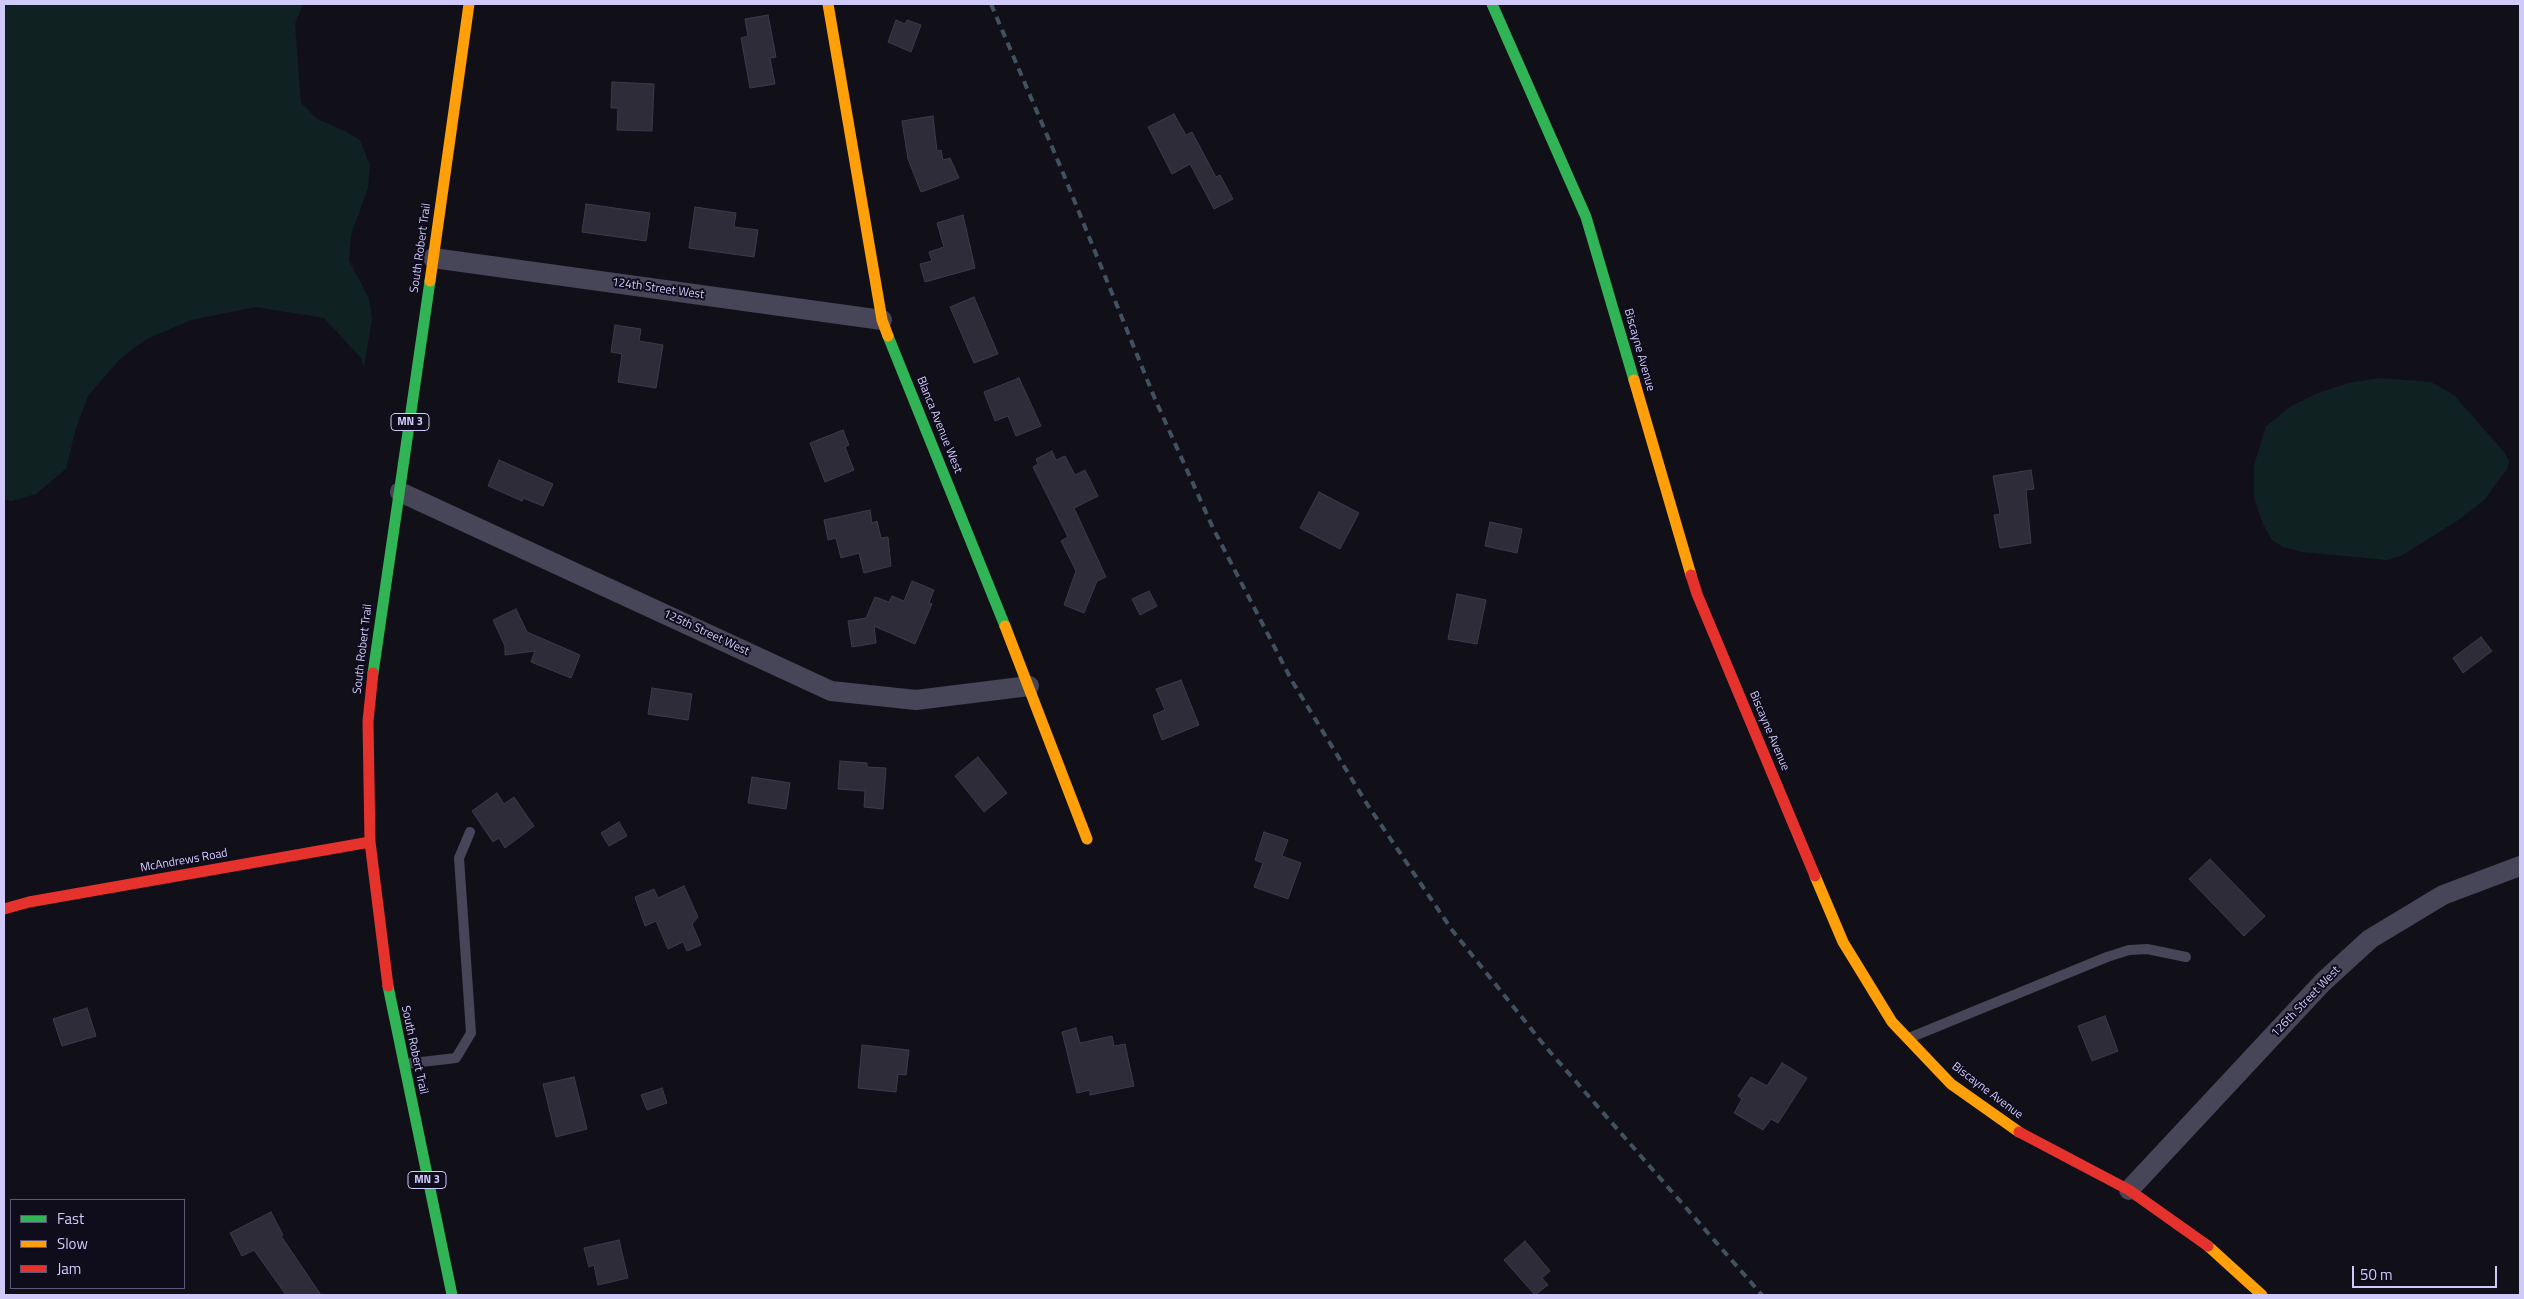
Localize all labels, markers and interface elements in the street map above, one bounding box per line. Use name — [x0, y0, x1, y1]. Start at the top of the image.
street label: South Robert Trail — [408, 202, 434, 294]
street label: 124th Street West — [611, 275, 705, 303]
street label: Biscayne Avenue — [1620, 307, 1658, 393]
street label: Blanca Avenue West — [913, 375, 965, 475]
road number: MN 3 — [391, 414, 429, 431]
street label: South Robert Trail — [350, 603, 376, 695]
street label: 125th Street West — [661, 607, 751, 659]
street label: Biscayne Avenue — [1746, 689, 1792, 773]
street label: McAndrews Road — [139, 846, 229, 876]
street label: 126th Street West — [2268, 963, 2344, 1041]
street label: South Robert Trail — [398, 1004, 430, 1096]
street label: Biscayne Avenue — [1949, 1060, 2025, 1122]
road number: MN 3 — [408, 1172, 446, 1188]
legend — [10, 1199, 185, 1289]
text: Fast — [57, 1207, 84, 1230]
text: Slow — [57, 1232, 88, 1255]
scale bar — [2354, 1256, 2499, 1288]
text: Jam — [57, 1257, 81, 1280]
text: 50 m — [2360, 1263, 2393, 1286]

